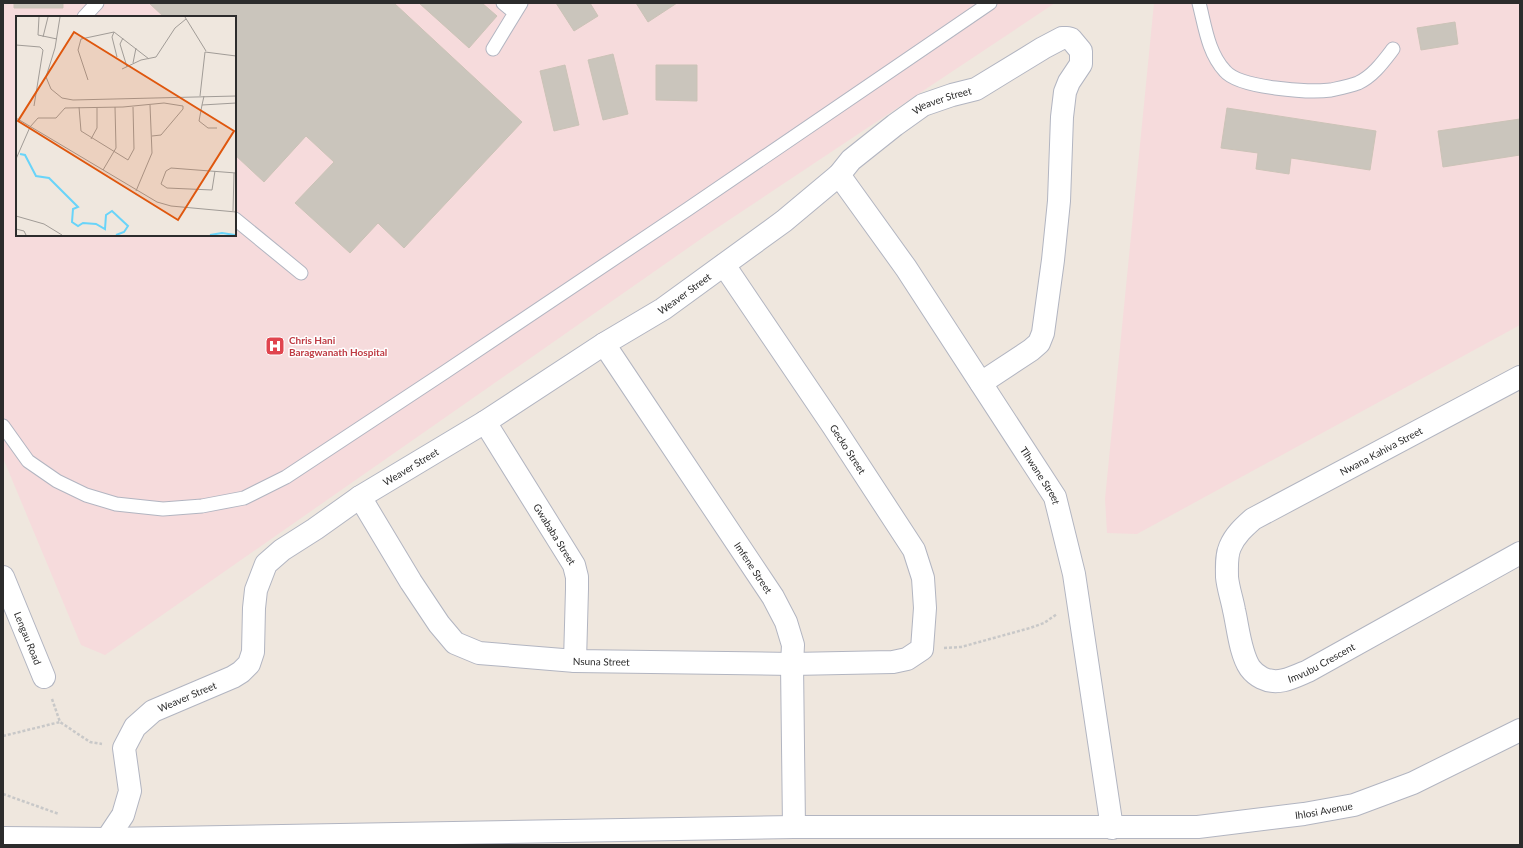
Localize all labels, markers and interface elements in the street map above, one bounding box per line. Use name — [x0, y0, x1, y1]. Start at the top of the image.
inset map — [16, 16, 236, 236]
street label: Weaver Street — [910, 84, 973, 117]
street label: Weaver Street — [656, 270, 713, 317]
place label: Chris Hani Baragwanath Hospital — [289, 334, 387, 358]
hospital icon: Chris Hani Baragwanath Hospital — [264, 335, 286, 357]
street label: Gecko Street — [828, 422, 869, 476]
street label: Nwana Kahiva Street — [1338, 424, 1425, 478]
street label: Tlhwane Street — [1018, 444, 1063, 506]
street label: Weaver Street — [381, 445, 441, 488]
street label: Gwababa Street — [531, 501, 579, 567]
street label: Imfene Street — [732, 540, 775, 596]
street label: Lengau Road — [12, 610, 44, 666]
street label: Imvubu Crescent — [1286, 640, 1357, 685]
street label: Nsuna Street — [573, 655, 630, 668]
street label: Weaver Street — [156, 679, 218, 714]
street label: Ihlosi Avenue — [1294, 799, 1354, 821]

